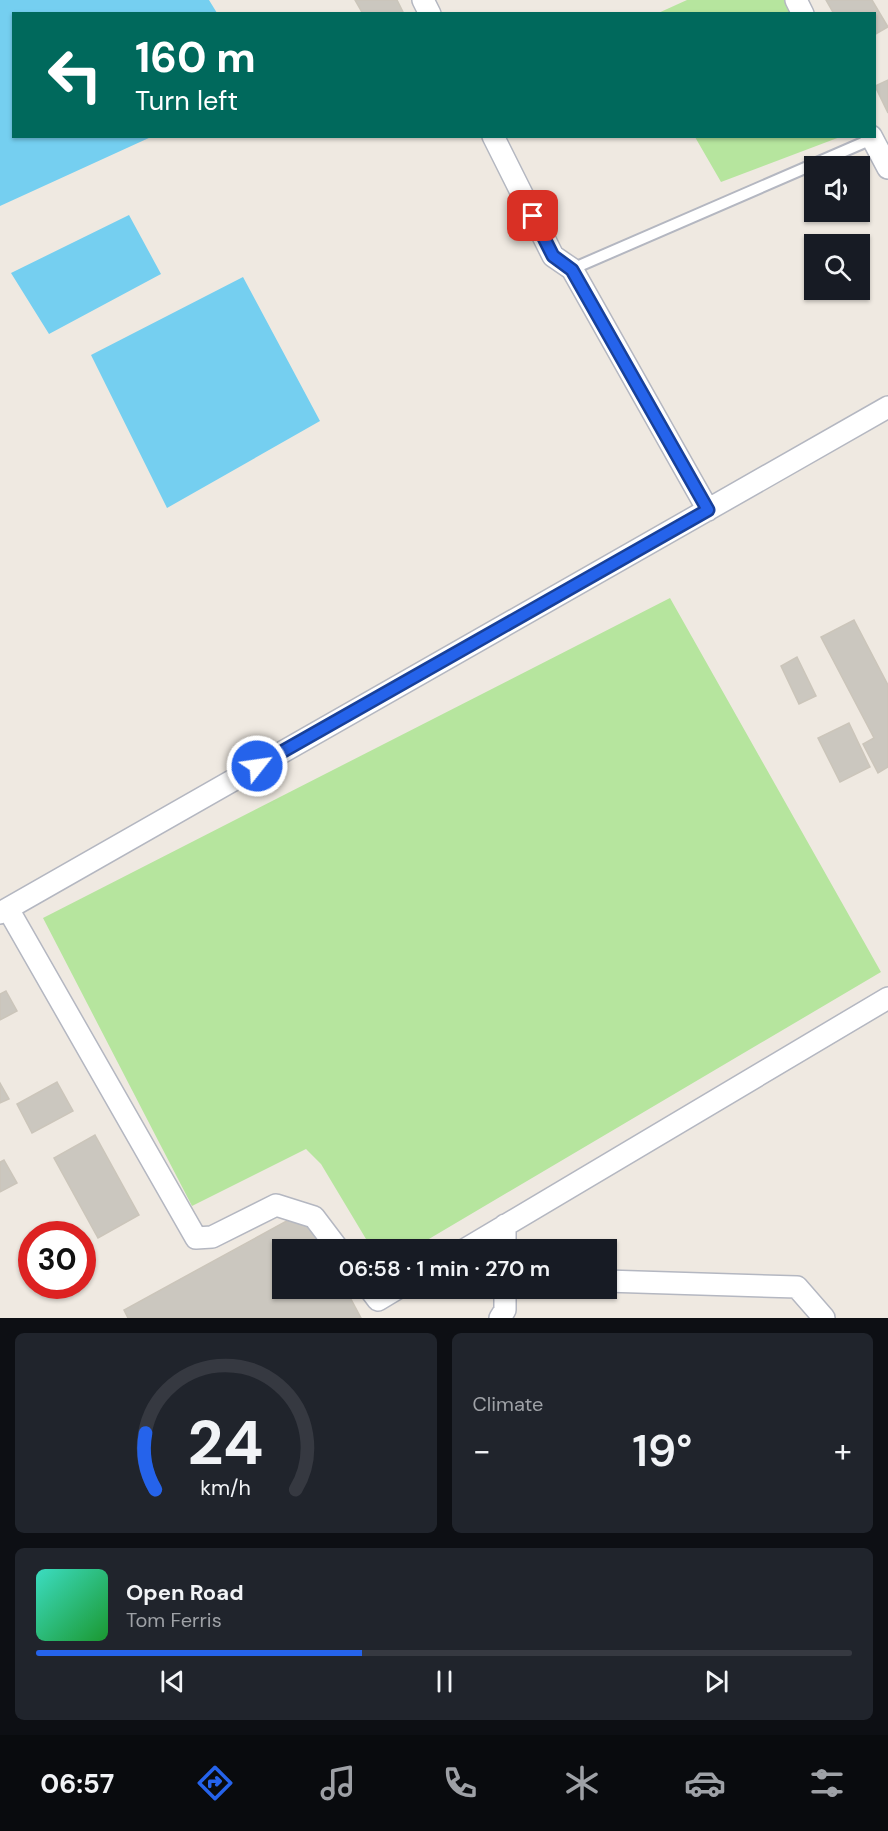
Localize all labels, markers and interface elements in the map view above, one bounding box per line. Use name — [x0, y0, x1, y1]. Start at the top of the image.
text: 160 m — [135, 30, 256, 85]
icon: left — [36, 36, 114, 114]
text: Turn left — [135, 83, 238, 118]
map controls — [804, 156, 870, 300]
button: sound — [804, 156, 870, 222]
pin — [507, 190, 558, 241]
icon: arrive — [516, 199, 549, 232]
button: search — [804, 234, 870, 300]
position arrow — [225, 734, 289, 798]
speed limit sign: 30 — [18, 1221, 96, 1299]
text: 06:58 · 1 min · 270 m — [339, 1254, 550, 1283]
text: Climate — [473, 1391, 543, 1417]
text: 24 — [188, 1402, 264, 1483]
text: 19° — [632, 1421, 692, 1480]
text: − — [473, 1429, 491, 1472]
text: + — [834, 1429, 852, 1472]
text: km/h — [200, 1474, 251, 1502]
text: Open Road — [126, 1578, 244, 1607]
text: Tom Ferris — [126, 1607, 222, 1633]
icon: previous — [156, 1665, 189, 1698]
icon: pause — [428, 1665, 461, 1698]
icon: next — [700, 1665, 733, 1698]
icon: directions — [194, 1762, 236, 1804]
icon: music — [317, 1762, 359, 1804]
icon: phone — [439, 1762, 481, 1804]
icon: climate — [561, 1762, 603, 1804]
icon: car — [684, 1762, 726, 1804]
icon: filters — [806, 1762, 848, 1804]
text: 06:57 — [40, 1766, 114, 1801]

